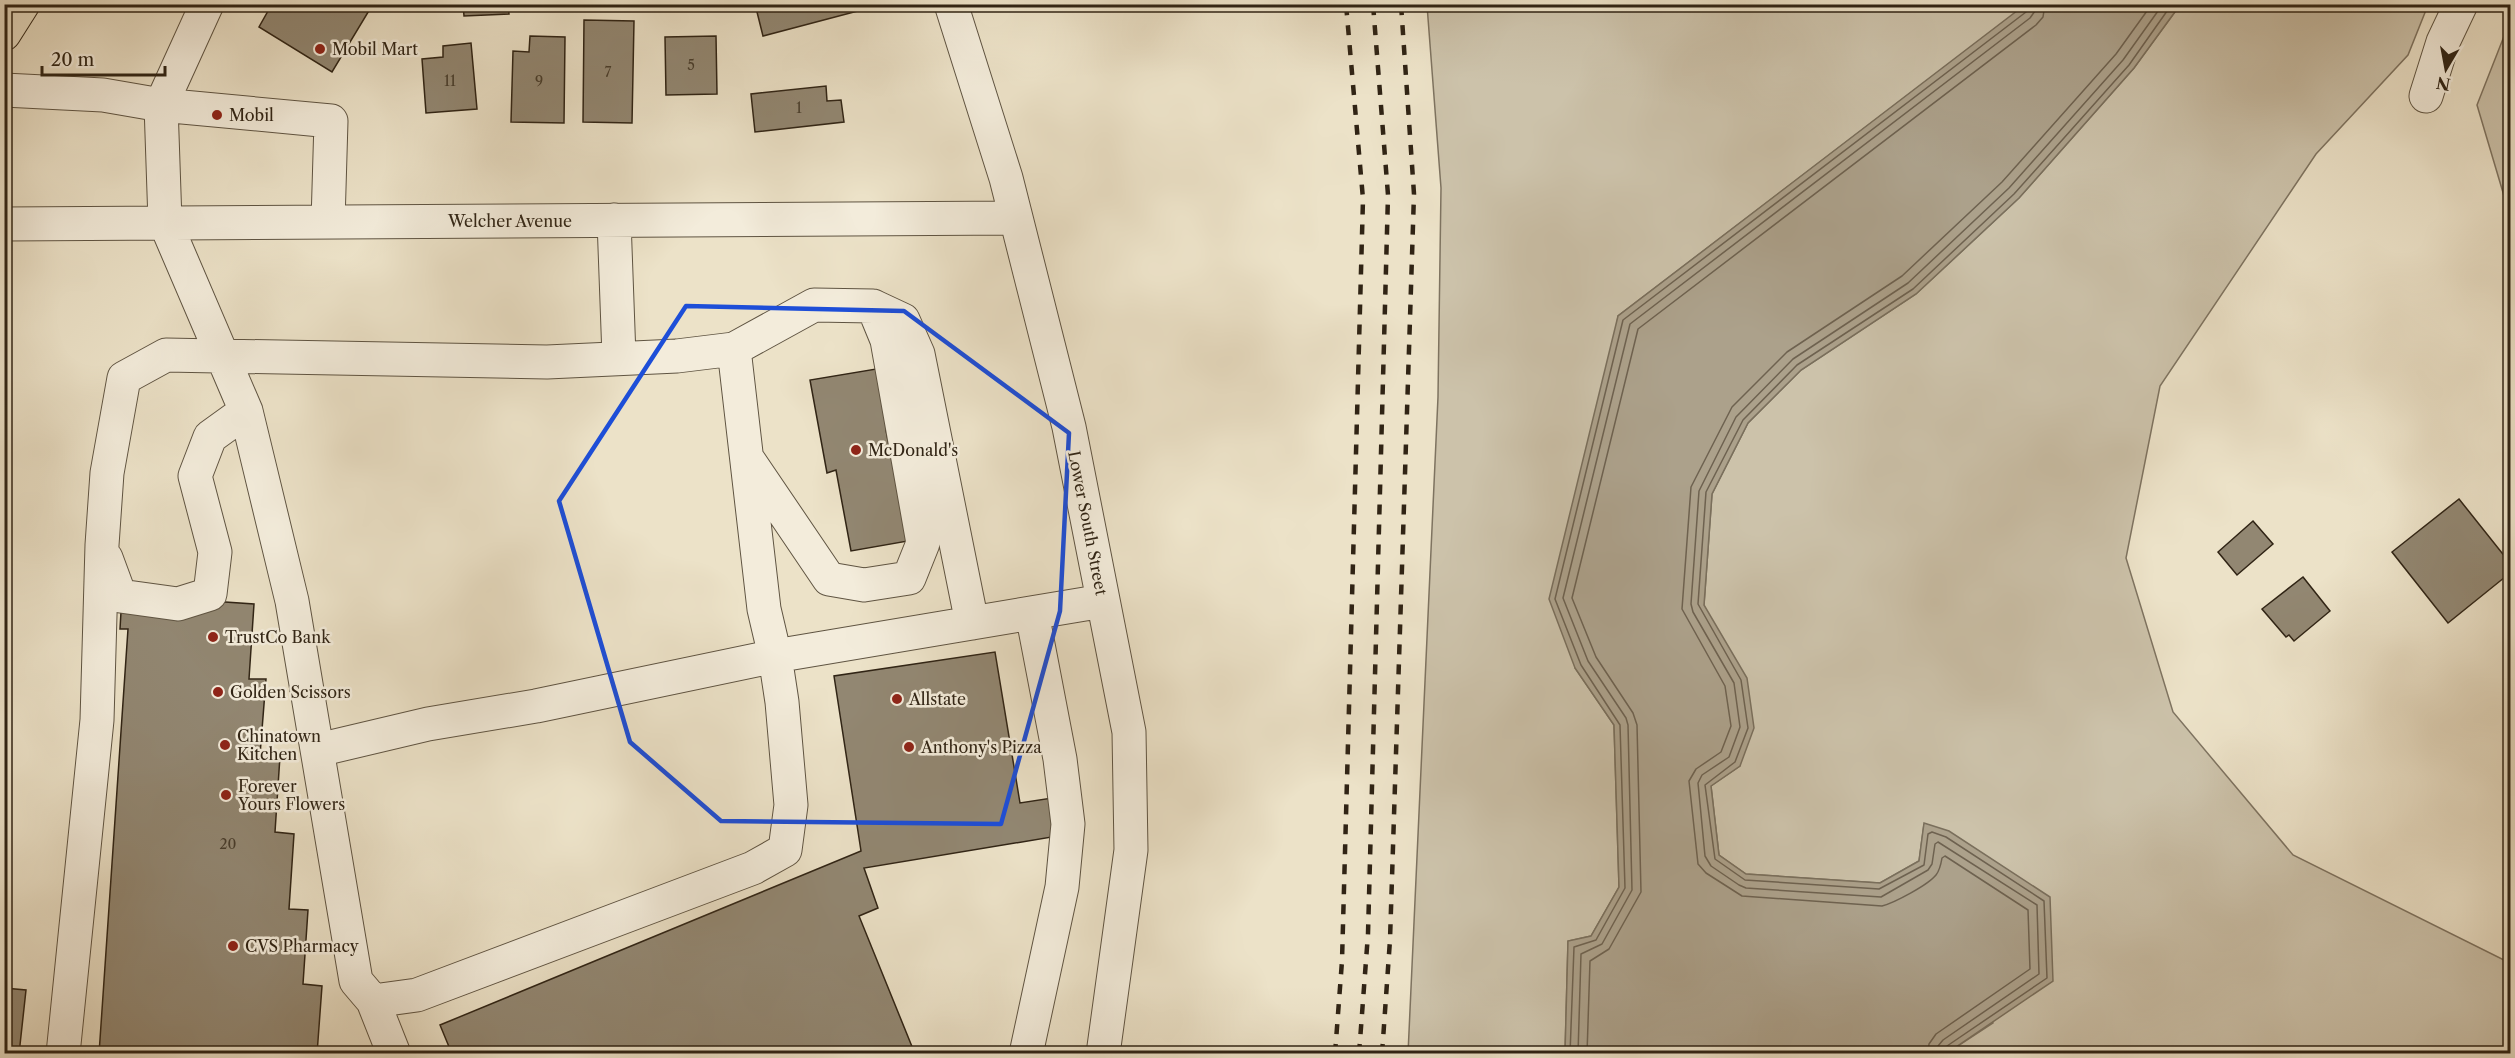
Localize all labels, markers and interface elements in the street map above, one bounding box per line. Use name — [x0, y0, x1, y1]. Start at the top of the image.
scale bar — [42, 39, 165, 77]
place label: Mobil Mart — [332, 39, 418, 59]
north arrow — [2416, 39, 2476, 99]
marker: Mobil Mart — [313, 42, 327, 56]
text: 20 m — [51, 49, 95, 71]
house number: 5 — [687, 56, 695, 74]
house number: 7 — [605, 63, 612, 81]
house number: 11 — [444, 72, 456, 90]
house number: 9 — [535, 72, 543, 90]
text: N — [2435, 73, 2452, 95]
house number: 1 — [796, 99, 802, 117]
place label: Mobil — [229, 105, 274, 125]
marker: Mobil — [210, 108, 224, 122]
street label: Welcher Avenue — [447, 211, 572, 231]
place label: McDonald's — [868, 440, 958, 460]
marker: McDonald's — [849, 443, 863, 457]
street label: Lower South Street — [1064, 449, 1112, 597]
place label: TrustCo Bank — [225, 627, 331, 647]
marker: TrustCo Bank — [206, 630, 220, 644]
place label: Golden Scissors — [230, 682, 351, 702]
marker: Golden Scissors — [211, 685, 225, 699]
place label: Allstate — [908, 689, 966, 709]
marker: Allstate — [890, 692, 904, 706]
place label: Chinatown Kitchen — [237, 726, 321, 764]
place label: Anthony's Pizza — [920, 737, 1042, 757]
marker: Chinatown Kitchen — [218, 738, 232, 752]
marker: Anthony's Pizza — [902, 740, 916, 754]
place label: Forever Yours Flowers — [237, 776, 345, 814]
marker: Forever Yours Flowers — [219, 788, 233, 802]
house number: 20 — [220, 835, 237, 853]
place label: CVS Pharmacy — [245, 936, 360, 956]
marker: CVS Pharmacy — [226, 939, 240, 953]

